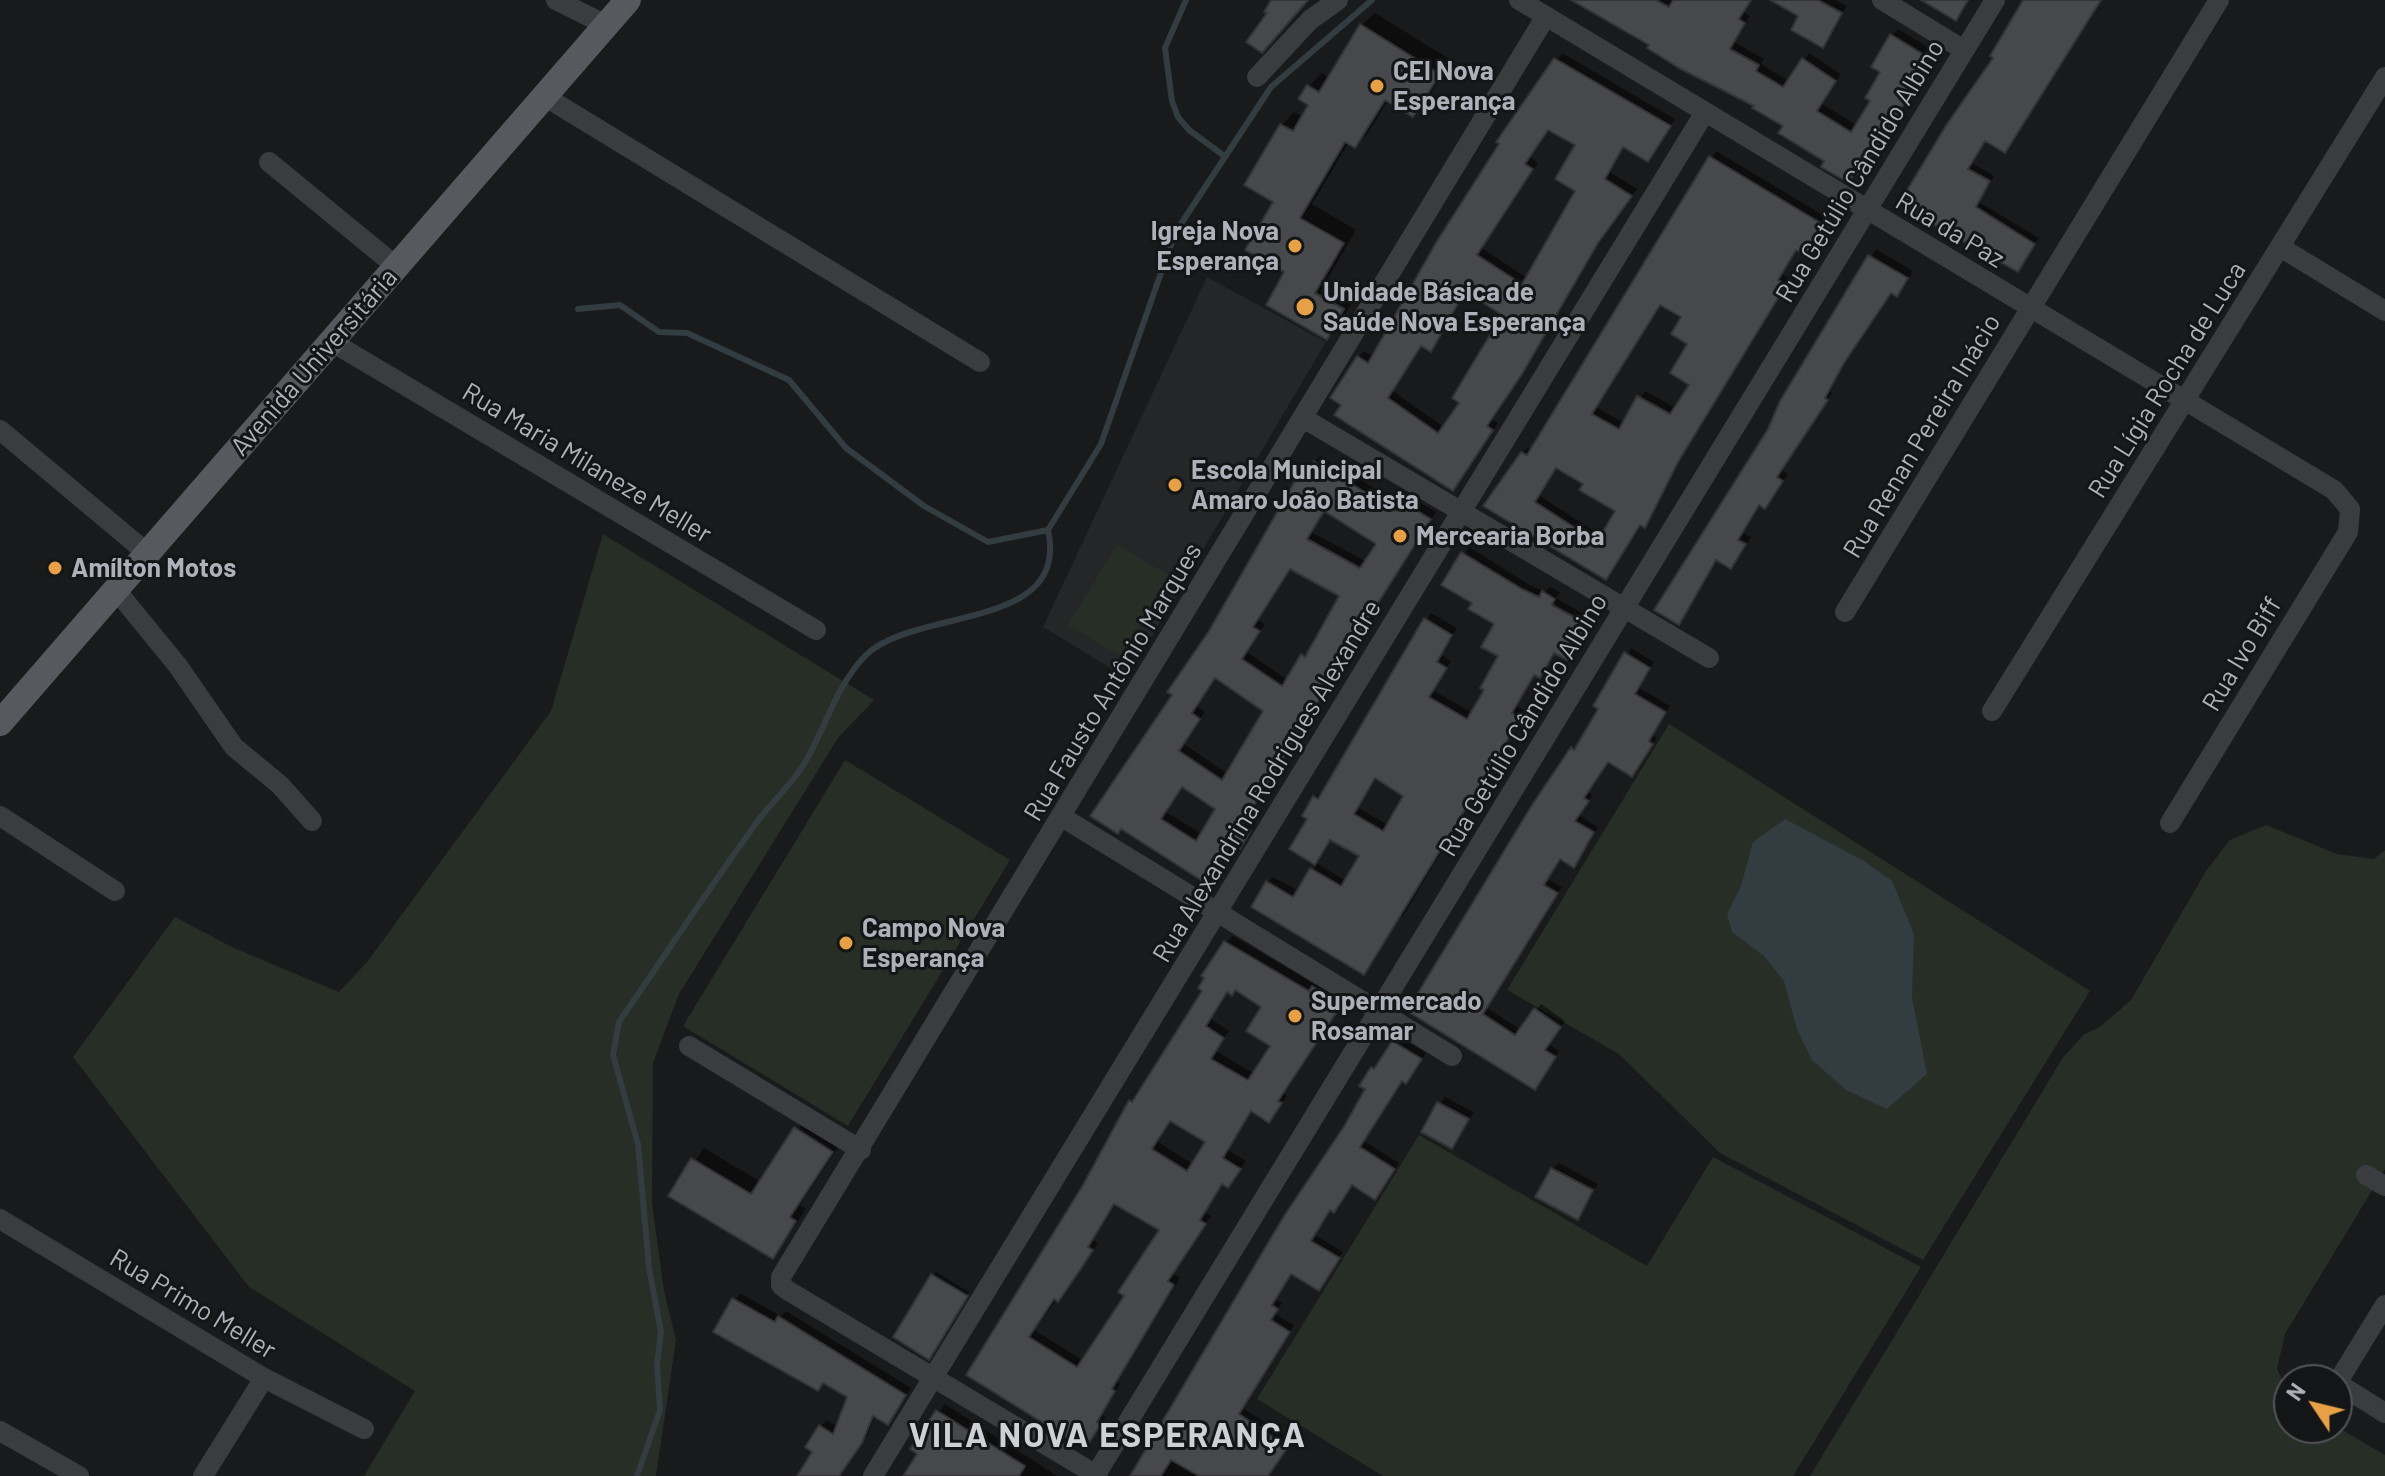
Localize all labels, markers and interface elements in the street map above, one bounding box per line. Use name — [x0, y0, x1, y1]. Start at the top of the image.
street label: Rua Getúlio Cândido Albino — [1769, 34, 1951, 308]
place label: CEI Nova Esperança — [1393, 55, 1515, 116]
marker: CEI Nova Esperança — [1368, 77, 1386, 95]
street label: Rua da Paz — [1890, 185, 2010, 275]
place label: Igreja Nova Esperança — [1151, 215, 1279, 276]
marker: Igreja Nova Esperança — [1286, 237, 1304, 255]
street label: Rua Lígia Rocha de Luca — [2082, 256, 2252, 504]
street label: Avenida Universitária — [224, 262, 404, 462]
place label: Unidade Básica de Saúde Nova Esperança — [1323, 276, 1586, 338]
marker: Unidade Básica de Saúde Nova Esperança — [1294, 296, 1316, 318]
street label: Rua Renan Pereira Inácio — [1837, 308, 2007, 564]
street label: Rua Maria Milaneze Meller — [457, 376, 717, 550]
place label: Escola Municipal Amaro João Batista — [1191, 454, 1419, 516]
marker: Escola Municipal Amaro João Batista — [1166, 476, 1184, 494]
place label: Mercearia Borba — [1416, 520, 1605, 552]
marker: Mercearia Borba — [1391, 527, 1409, 545]
street label: Rua Fausto Antônio Marques — [1018, 537, 1208, 827]
place label: Amílton Motos — [71, 552, 236, 584]
marker: Amílton Motos — [46, 559, 64, 577]
street label: Rua Getúlio Cândido Albino — [1432, 588, 1614, 862]
street label: Rua Ivo Biff — [2196, 591, 2288, 717]
street label: Rua Alexandrina Rodrigues Alexandre — [1146, 594, 1388, 968]
place label: Campo Nova Esperança — [862, 912, 1005, 974]
marker: Campo Nova Esperança — [837, 934, 855, 952]
place label: Supermercado Rosamar — [1311, 985, 1482, 1046]
marker: Supermercado Rosamar — [1286, 1007, 1304, 1025]
street label: Rua Primo Meller — [104, 1242, 282, 1366]
north arrow — [2273, 1364, 2353, 1444]
text: N — [2280, 1378, 2310, 1405]
district label: VILA NOVA ESPERANÇA — [909, 1416, 1307, 1456]

